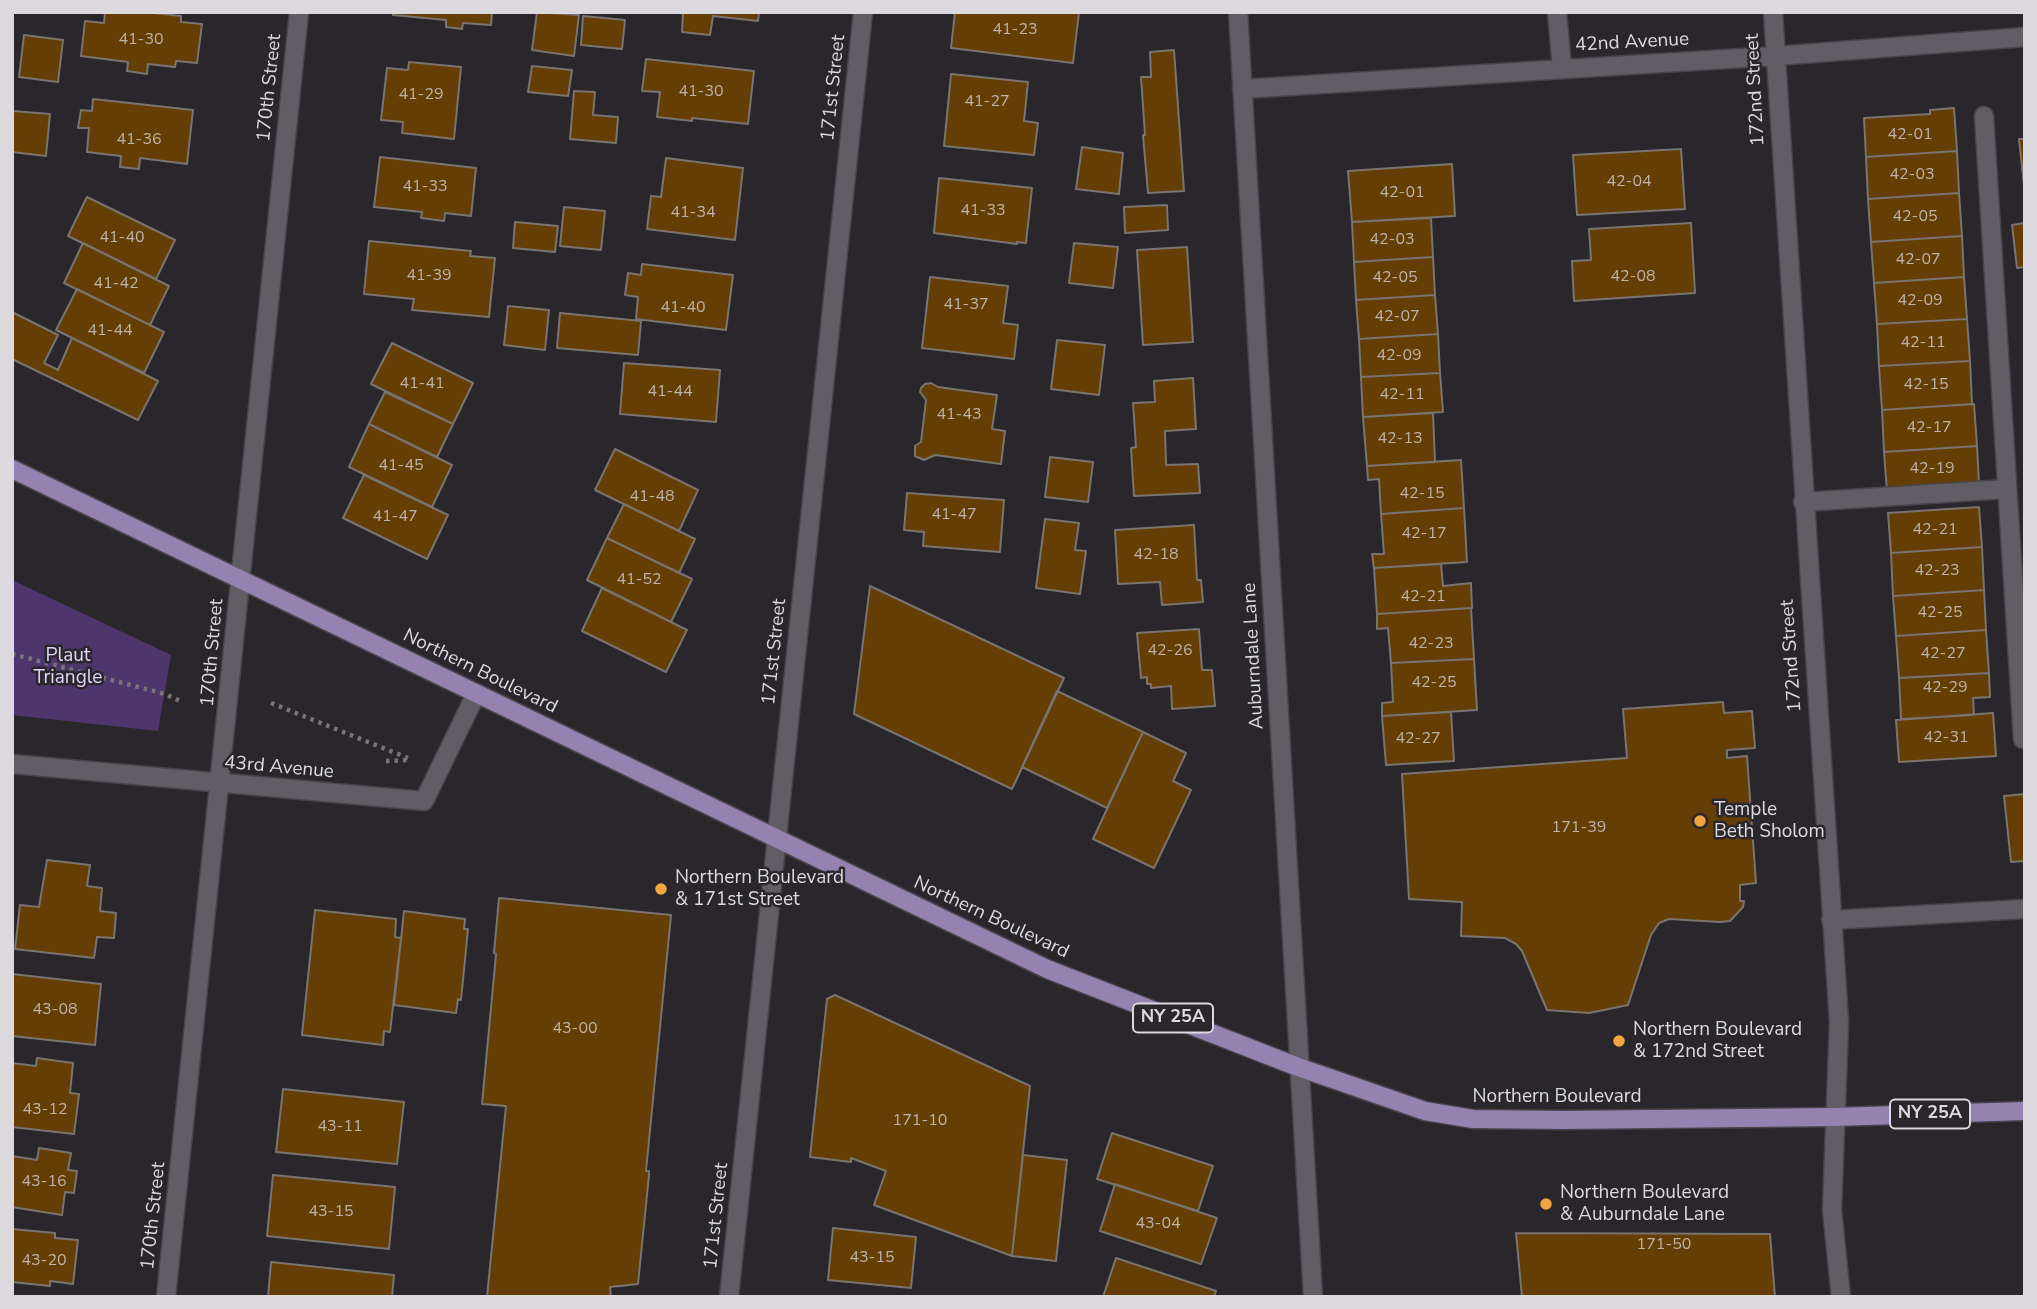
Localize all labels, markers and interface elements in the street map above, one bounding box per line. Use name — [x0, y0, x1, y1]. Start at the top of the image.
house number: 41-23 — [992, 20, 1038, 40]
street label: 42nd Avenue — [1574, 29, 1690, 57]
house number: 41-30 — [118, 30, 164, 50]
street label: 170th Street — [253, 33, 287, 143]
street label: 172nd Street — [1742, 33, 1770, 147]
street label: 171st Street — [817, 34, 851, 142]
house number: 41-30 — [678, 82, 724, 102]
house number: 41-29 — [398, 85, 444, 105]
house number: 41-27 — [964, 92, 1010, 112]
house number: 42-01 — [1887, 125, 1933, 145]
house number: 41-36 — [116, 130, 162, 150]
house number: 42-03 — [1889, 165, 1935, 185]
house number: 42-04 — [1606, 172, 1652, 192]
house number: 41-33 — [402, 177, 448, 197]
house number: 42-01 — [1379, 183, 1425, 203]
house number: 41-33 — [960, 201, 1006, 221]
house number: 41-34 — [670, 203, 716, 223]
house number: 42-05 — [1892, 207, 1938, 227]
house number: 41-40 — [99, 228, 145, 248]
house number: 42-03 — [1369, 230, 1415, 250]
house number: 42-07 — [1895, 250, 1941, 270]
house number: 41-39 — [406, 266, 452, 286]
house number: 42-08 — [1610, 267, 1656, 287]
house number: 42-05 — [1372, 268, 1418, 288]
house number: 41-42 — [93, 274, 139, 294]
house number: 42-09 — [1897, 291, 1943, 311]
house number: 41-37 — [943, 295, 989, 315]
house number: 41-40 — [660, 298, 706, 318]
house number: 42-07 — [1374, 307, 1420, 327]
house number: 41-44 — [87, 321, 133, 341]
house number: 42-11 — [1900, 333, 1946, 353]
house number: 42-09 — [1376, 346, 1422, 366]
house number: 41-41 — [399, 374, 445, 394]
house number: 42-15 — [1903, 375, 1949, 395]
house number: 41-44 — [647, 382, 693, 402]
house number: 42-11 — [1379, 385, 1425, 405]
house number: 41-43 — [936, 405, 982, 425]
house number: 42-17 — [1906, 418, 1952, 438]
house number: 42-13 — [1377, 429, 1423, 449]
house number: 41-45 — [378, 456, 424, 476]
house number: 42-19 — [1909, 459, 1955, 479]
house number: 42-15 — [1399, 484, 1445, 504]
house number: 41-48 — [629, 487, 675, 507]
house number: 41-47 — [931, 505, 977, 525]
house number: 41-47 — [372, 507, 418, 527]
house number: 42-21 — [1912, 520, 1958, 540]
house number: 42-17 — [1401, 524, 1447, 544]
house number: 42-18 — [1133, 545, 1179, 565]
house number: 42-23 — [1914, 561, 1960, 581]
house number: 41-52 — [616, 570, 662, 590]
street label: Auburndale Lane — [1239, 582, 1269, 730]
house number: 42-21 — [1400, 587, 1446, 607]
street label: 170th Street — [197, 598, 229, 708]
street label: 171st Street — [758, 598, 792, 706]
street label: 172nd Street — [1777, 599, 1807, 713]
house number: 42-25 — [1917, 603, 1963, 623]
street label: Northern Boulevard — [399, 625, 561, 719]
house number: 42-23 — [1408, 634, 1454, 654]
house number: 42-26 — [1147, 641, 1193, 661]
house number: 42-27 — [1920, 644, 1966, 664]
park label: Plaut Triangle — [34, 645, 102, 689]
house number: 42-25 — [1411, 673, 1457, 693]
house number: 42-29 — [1922, 678, 1968, 698]
house number: 42-31 — [1923, 728, 1969, 748]
house number: 42-27 — [1395, 729, 1441, 749]
street label: 43rd Avenue — [223, 752, 335, 784]
place label: Temple Beth Sholom — [1714, 799, 1825, 843]
marker: Temple Beth Sholom — [1692, 813, 1708, 829]
house number: 171-39 — [1552, 818, 1606, 838]
place label: Northern Boulevard & 171st Street — [675, 867, 844, 911]
street label: Northern Boulevard — [910, 872, 1072, 964]
marker: Northern Boulevard & 171st Street — [653, 881, 669, 897]
house number: 43-08 — [32, 1000, 78, 1020]
road number: NY 25A — [1133, 1003, 1213, 1032]
house number: 43-00 — [552, 1019, 598, 1039]
place label: Northern Boulevard & 172nd Street — [1633, 1019, 1802, 1063]
marker: Northern Boulevard & 172nd Street — [1611, 1033, 1627, 1049]
street label: Northern Boulevard — [1473, 1086, 1641, 1108]
house number: 43-12 — [22, 1100, 68, 1120]
road number: NY 25A — [1890, 1100, 1970, 1128]
house number: 171-10 — [893, 1111, 947, 1131]
house number: 43-11 — [317, 1117, 363, 1137]
street label: 170th Street — [137, 1161, 171, 1271]
street label: 171st Street — [700, 1162, 734, 1270]
house number: 43-16 — [21, 1172, 67, 1192]
place label: Northern Boulevard & Auburndale Lane — [1560, 1182, 1729, 1226]
marker: Northern Boulevard & Auburndale Lane — [1538, 1196, 1554, 1212]
house number: 43-15 — [308, 1202, 354, 1222]
house number: 43-04 — [1135, 1214, 1181, 1234]
house number: 171-50 — [1637, 1235, 1691, 1255]
house number: 43-15 — [849, 1248, 895, 1268]
house number: 43-20 — [21, 1251, 67, 1271]

